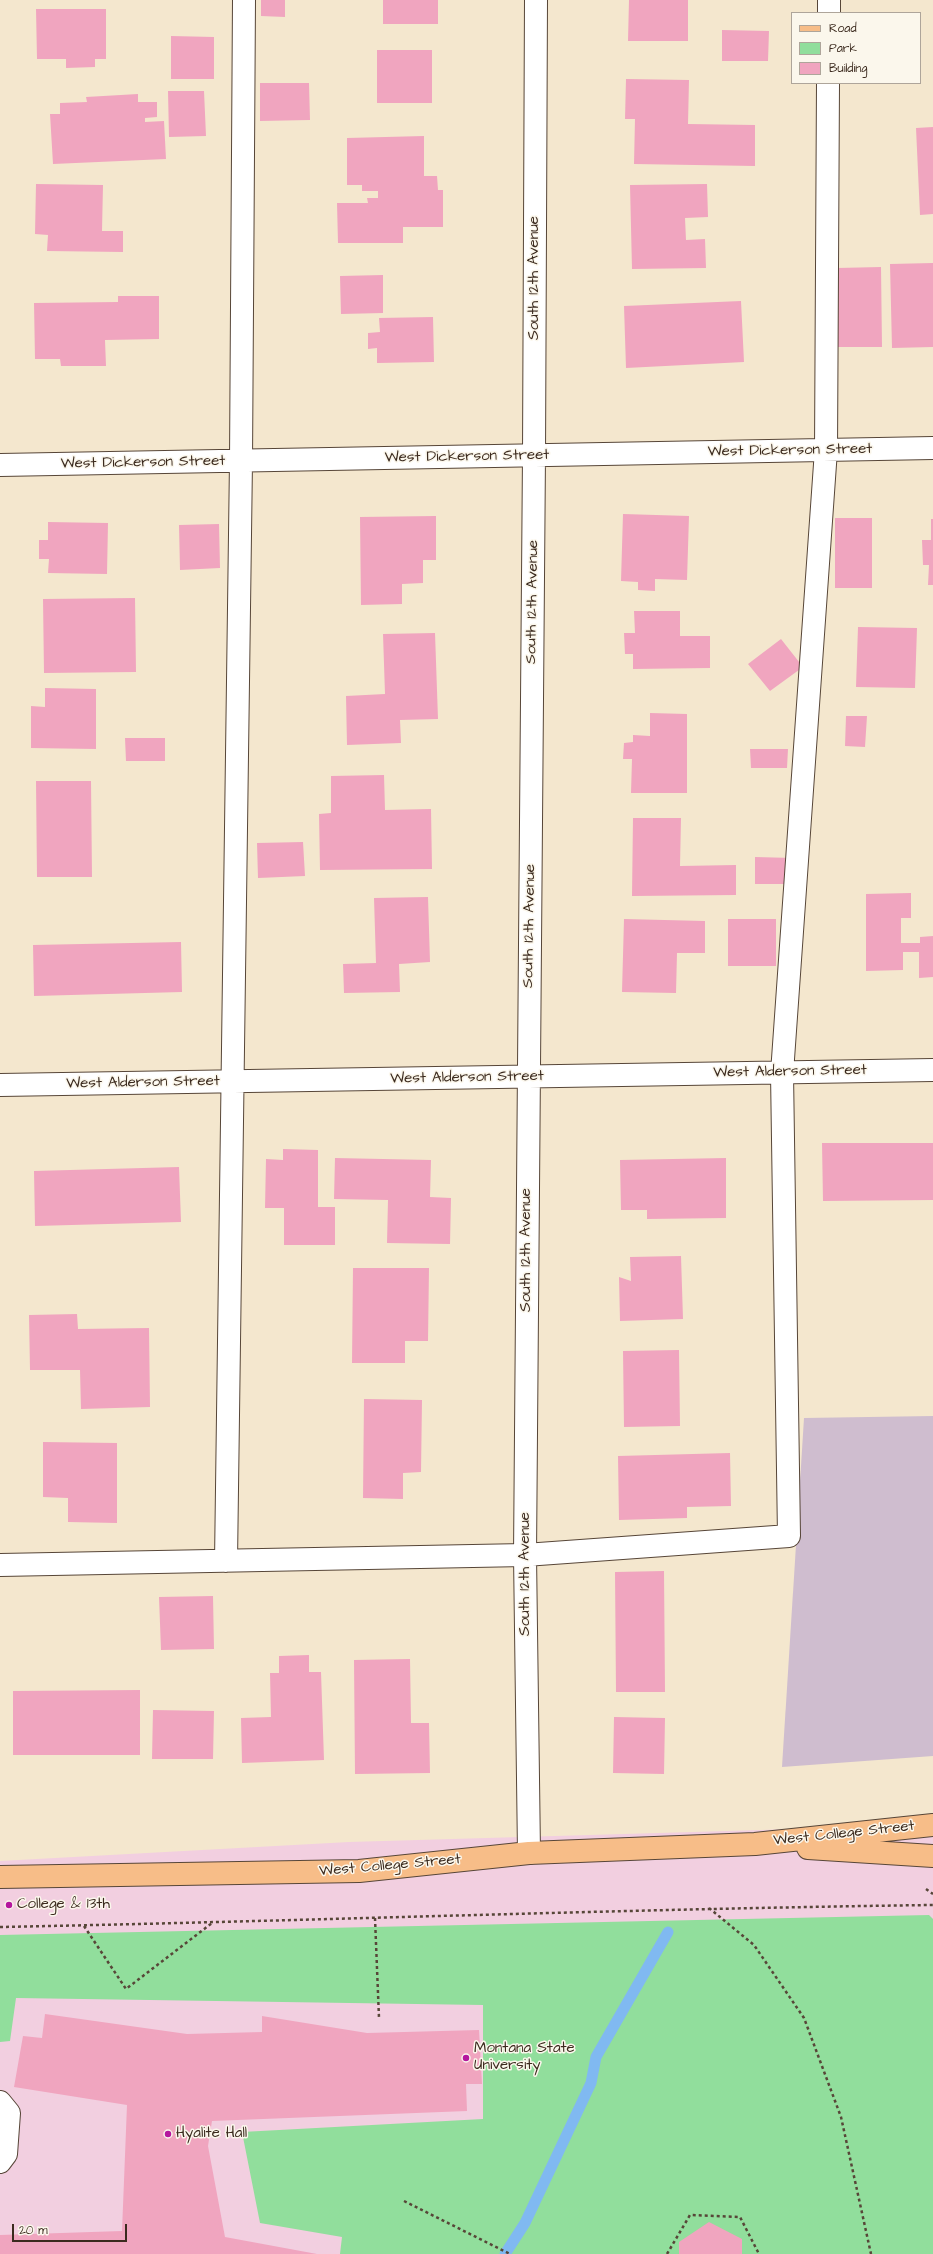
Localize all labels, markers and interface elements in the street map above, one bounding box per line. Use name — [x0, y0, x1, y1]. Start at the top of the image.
legend — [791, 12, 921, 84]
text: Road — [829, 20, 857, 37]
text: Park — [829, 40, 857, 57]
text: Building — [829, 60, 867, 77]
street label: South 12th Avenue — [526, 216, 544, 340]
street label: West Dickerson Street — [708, 441, 872, 461]
street label: West Dickerson Street — [385, 447, 549, 467]
street label: West Dickerson Street — [61, 453, 225, 473]
street label: South 12th Avenue — [523, 540, 543, 664]
street label: South 12th Avenue — [520, 864, 540, 988]
street label: West Alderson Street — [713, 1062, 867, 1082]
street label: West Alderson Street — [390, 1068, 544, 1088]
street label: West Alderson Street — [66, 1073, 220, 1093]
street label: South 12th Avenue — [518, 1188, 536, 1312]
street label: South 12th Avenue — [517, 1512, 535, 1636]
street label: West College Street — [773, 1818, 915, 1850]
street label: West College Street — [319, 1851, 461, 1881]
place label: College & 13th — [17, 1896, 110, 1914]
marker: College & 13th — [4, 1900, 14, 1910]
place label: Montana State University — [474, 2040, 575, 2075]
marker: Montana State University — [461, 2053, 471, 2063]
place label: Hyalite Hall — [176, 2125, 247, 2143]
marker: Hyalite Hall — [163, 2129, 173, 2139]
scale bar — [14, 2216, 129, 2242]
text: 20 m — [19, 2222, 48, 2239]

